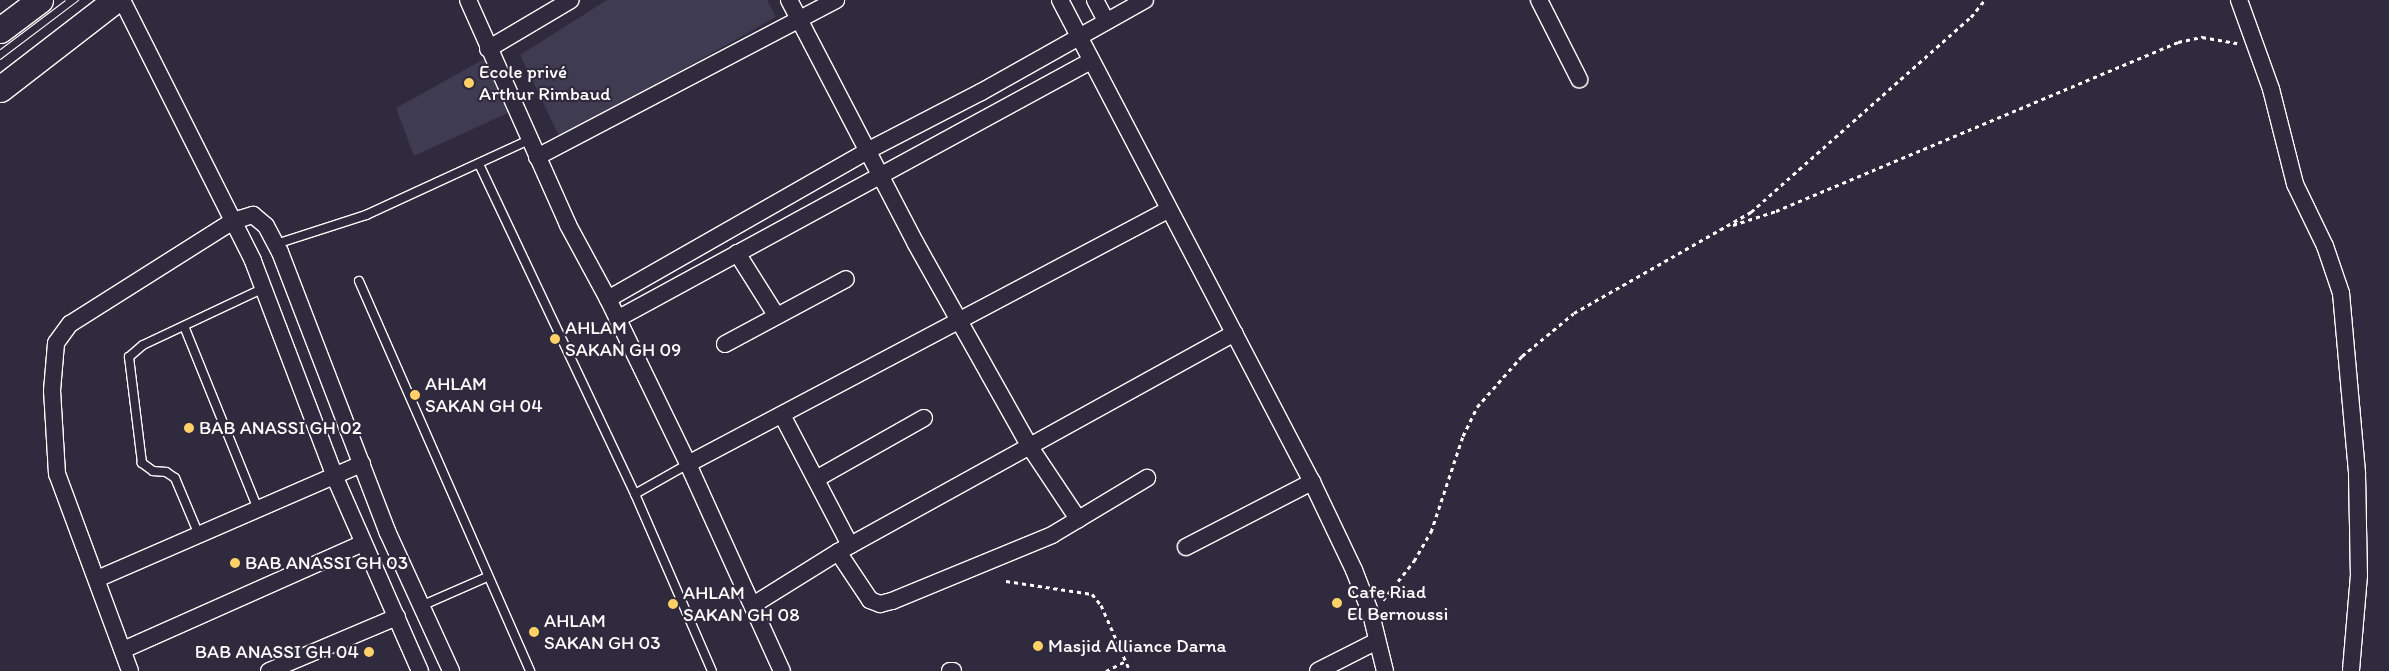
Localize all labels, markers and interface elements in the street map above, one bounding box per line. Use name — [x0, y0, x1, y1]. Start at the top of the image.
place label: Ecole privé Arthur Rimbaud — [479, 61, 611, 105]
marker: Ecole privé Arthur Rimbaud — [463, 77, 475, 89]
place label: AHLAM SAKAN GH 09 — [565, 317, 681, 361]
marker: AHLAM SAKAN GH 09 — [549, 333, 561, 345]
place label: AHLAM SAKAN GH 04 — [425, 373, 543, 417]
marker: AHLAM SAKAN GH 04 — [409, 389, 421, 401]
place label: BAB ANASSI GH 02 — [199, 417, 362, 439]
marker: BAB ANASSI GH 02 — [183, 422, 195, 434]
place label: BAB ANASSI GH 03 — [245, 552, 408, 574]
marker: BAB ANASSI GH 03 — [229, 557, 241, 569]
place label: Cafe Riad El Bernoussi — [1347, 581, 1448, 625]
place label: AHLAM SAKAN GH 08 — [683, 582, 800, 626]
marker: Cafe Riad El Bernoussi — [1331, 597, 1343, 609]
marker: AHLAM SAKAN GH 08 — [667, 598, 679, 610]
place label: AHLAM SAKAN GH 03 — [544, 610, 661, 654]
marker: AHLAM SAKAN GH 03 — [528, 626, 540, 638]
place label: Masjid Alliance Darna — [1048, 635, 1225, 657]
marker: Masjid Alliance Darna — [1032, 640, 1044, 652]
place label: BAB ANASSI GH 04 — [195, 641, 359, 663]
marker: BAB ANASSI GH 04 — [363, 646, 375, 658]

